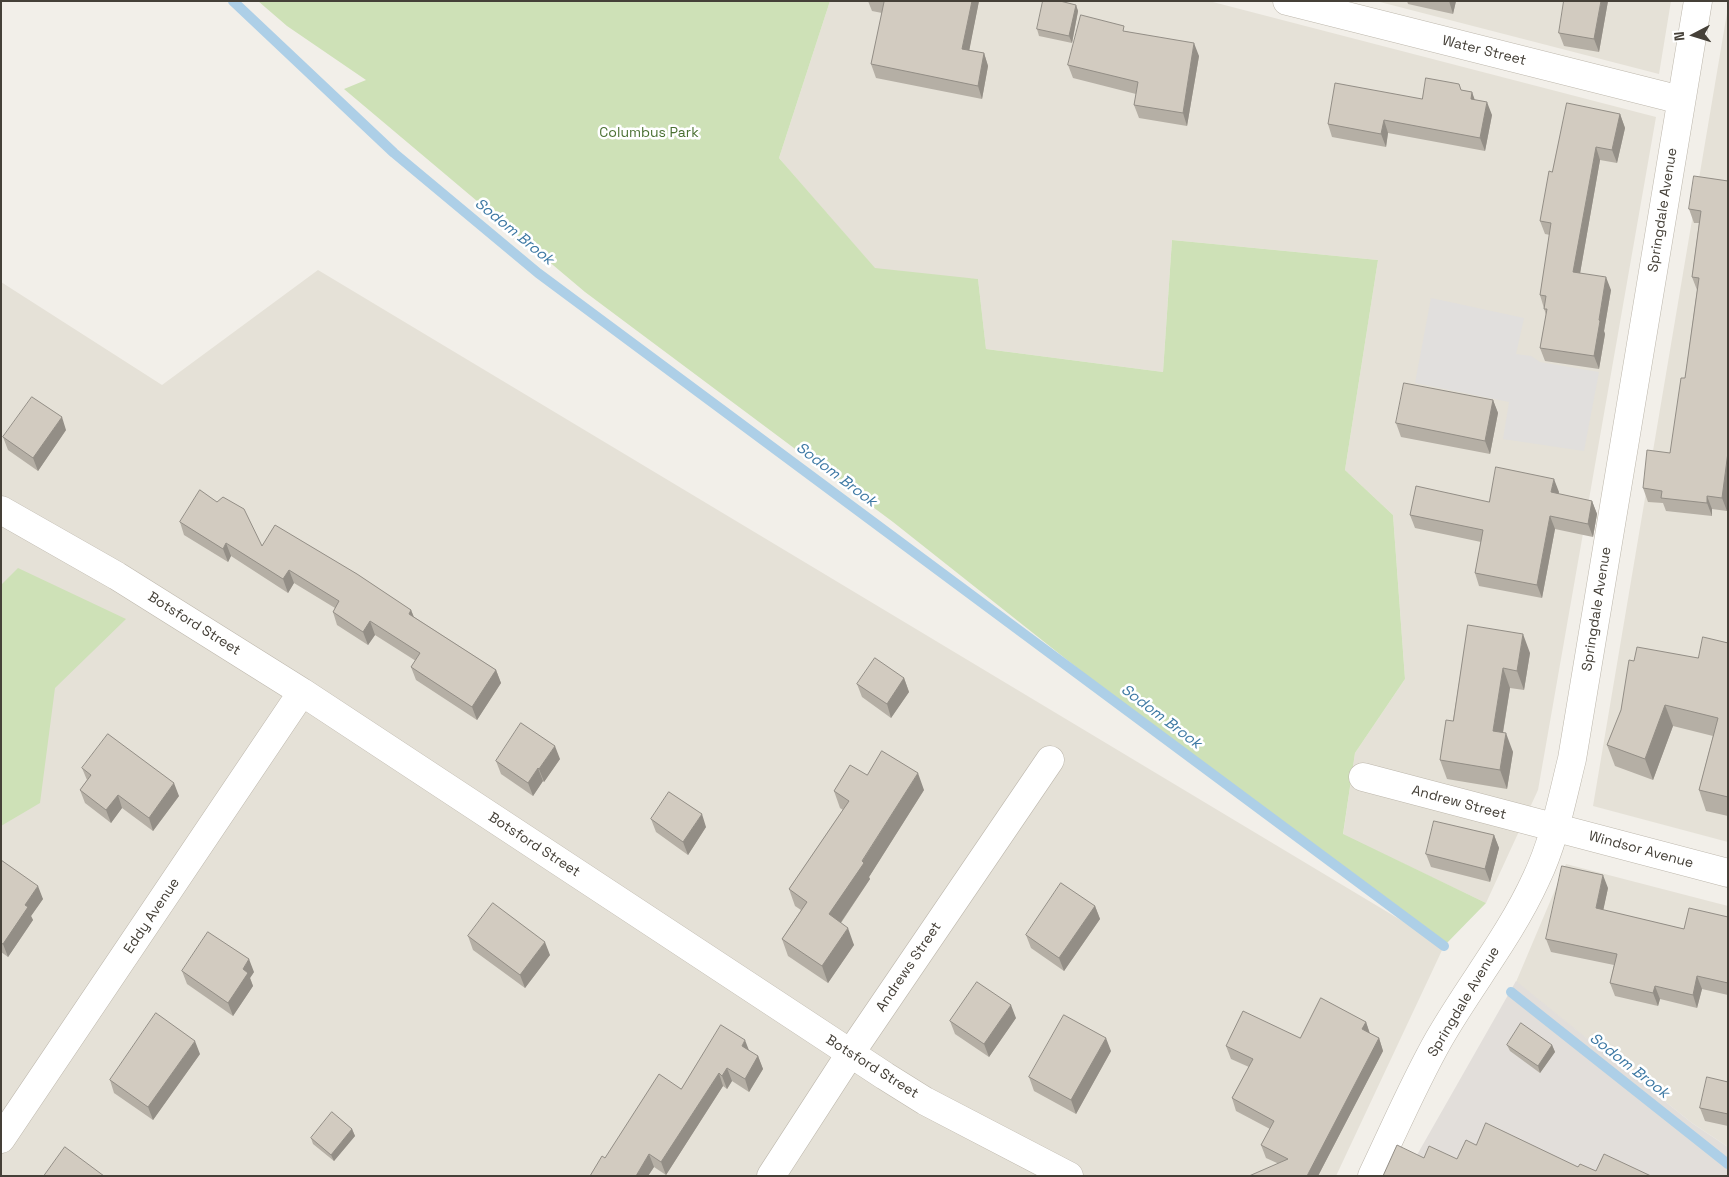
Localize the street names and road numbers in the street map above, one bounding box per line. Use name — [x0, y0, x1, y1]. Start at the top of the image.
street label: Water Street — [1440, 32, 1528, 70]
street label: Springdale Avenue — [1645, 147, 1681, 273]
street label: Springdale Avenue — [1579, 546, 1615, 672]
street label: Botsford Street — [145, 589, 243, 659]
street label: Andrew Street — [1410, 782, 1508, 824]
street label: Botsford Street — [485, 809, 583, 881]
street label: Windsor Avenue — [1587, 828, 1695, 872]
street label: Eddy Avenue — [121, 875, 183, 957]
street label: Andrews Street — [873, 919, 945, 1015]
street label: Springdale Avenue — [1424, 944, 1504, 1060]
street label: Botsford Street — [823, 1032, 921, 1102]

